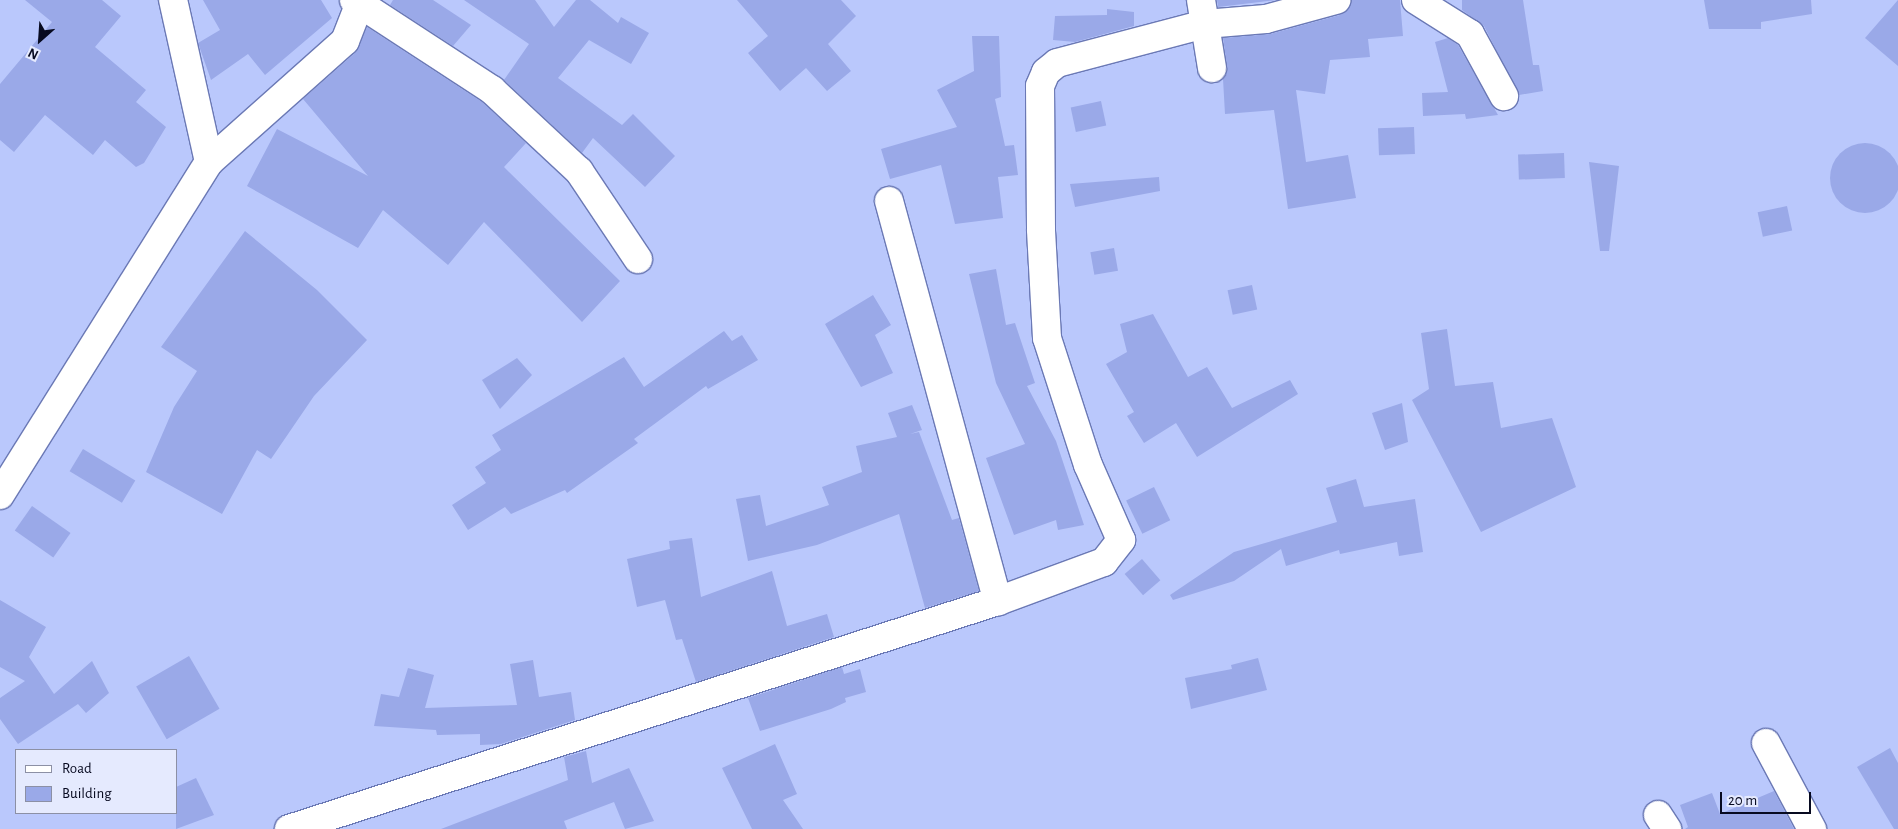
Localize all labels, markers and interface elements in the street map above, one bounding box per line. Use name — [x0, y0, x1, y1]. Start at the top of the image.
north arrow — [15, 15, 65, 65]
text: N — [26, 45, 41, 62]
legend — [15, 749, 178, 814]
text: Road — [62, 761, 92, 776]
scale bar — [1723, 782, 1814, 814]
text: Building — [62, 786, 112, 801]
text: 20 m — [1728, 793, 1757, 808]

